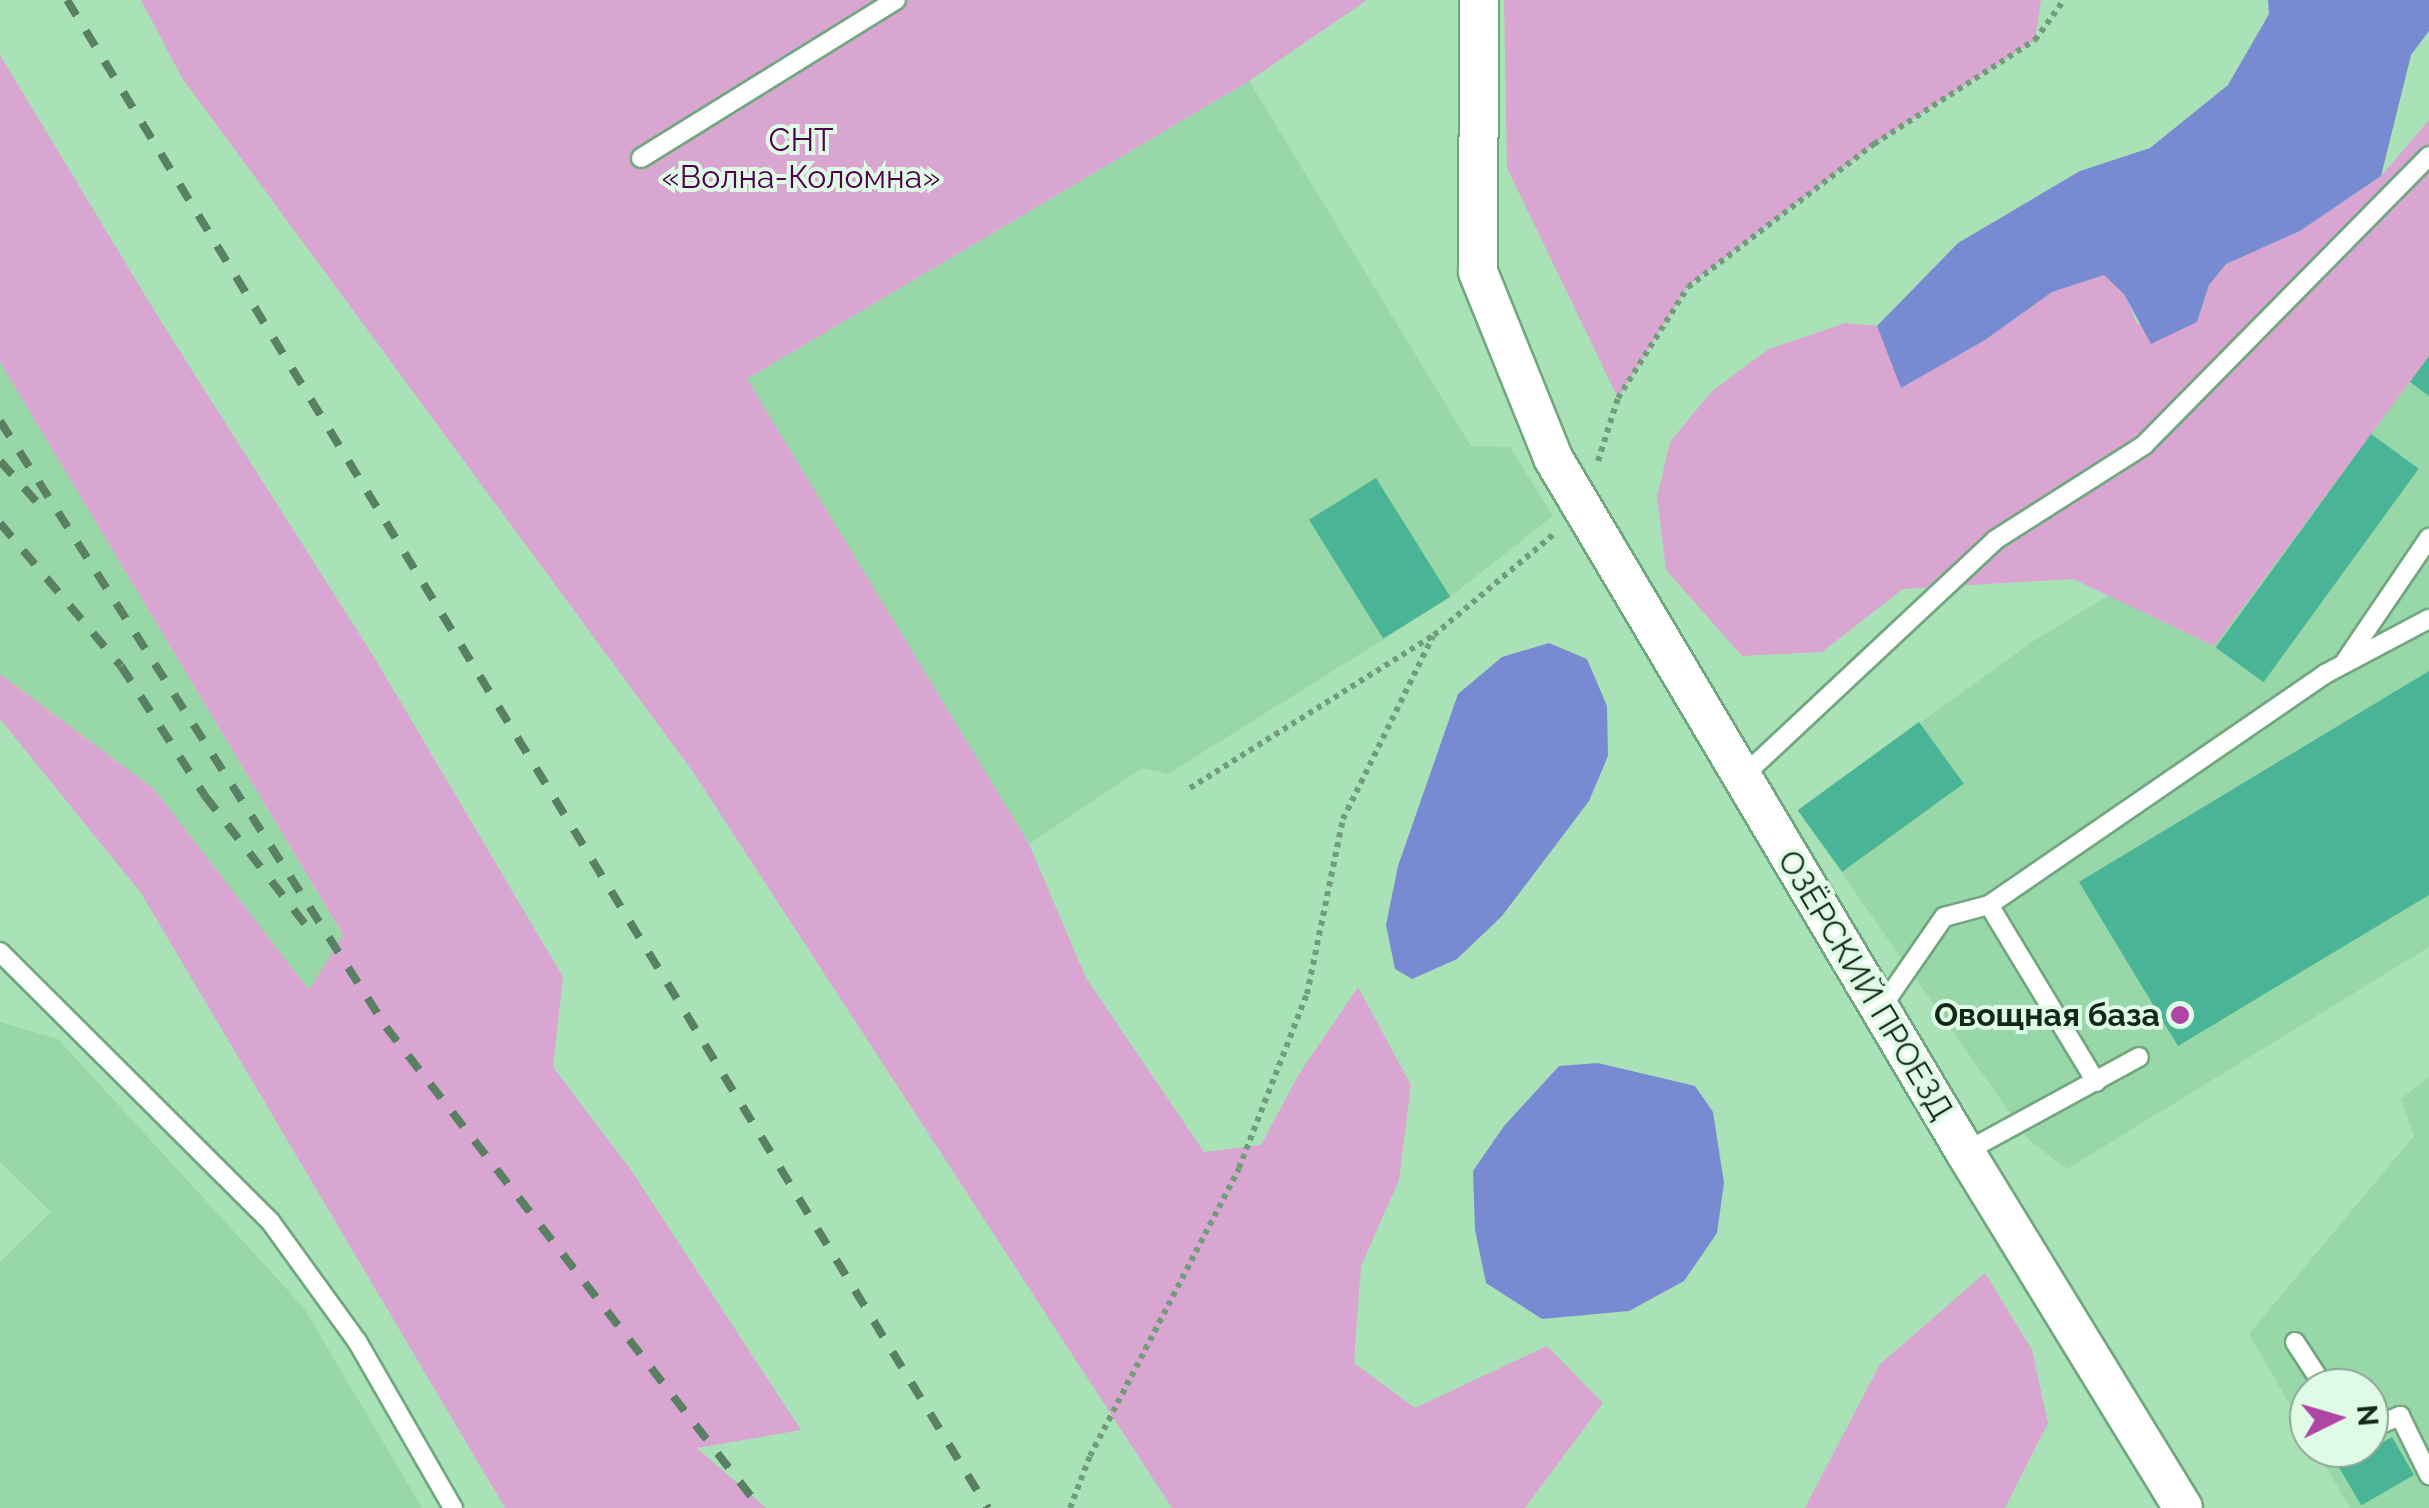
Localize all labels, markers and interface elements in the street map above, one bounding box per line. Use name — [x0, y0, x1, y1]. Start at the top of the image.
park label: СНТ «Волна-Коломна» — [662, 122, 940, 197]
street label: ОЗЁРСКИЙ ПРОЕЗД — [1769, 843, 1961, 1127]
place label: Овощная база — [1934, 996, 2160, 1034]
marker: Овощная база — [2169, 1004, 2191, 1026]
north arrow — [2289, 1368, 2389, 1468]
text: N — [2350, 1403, 2385, 1428]

